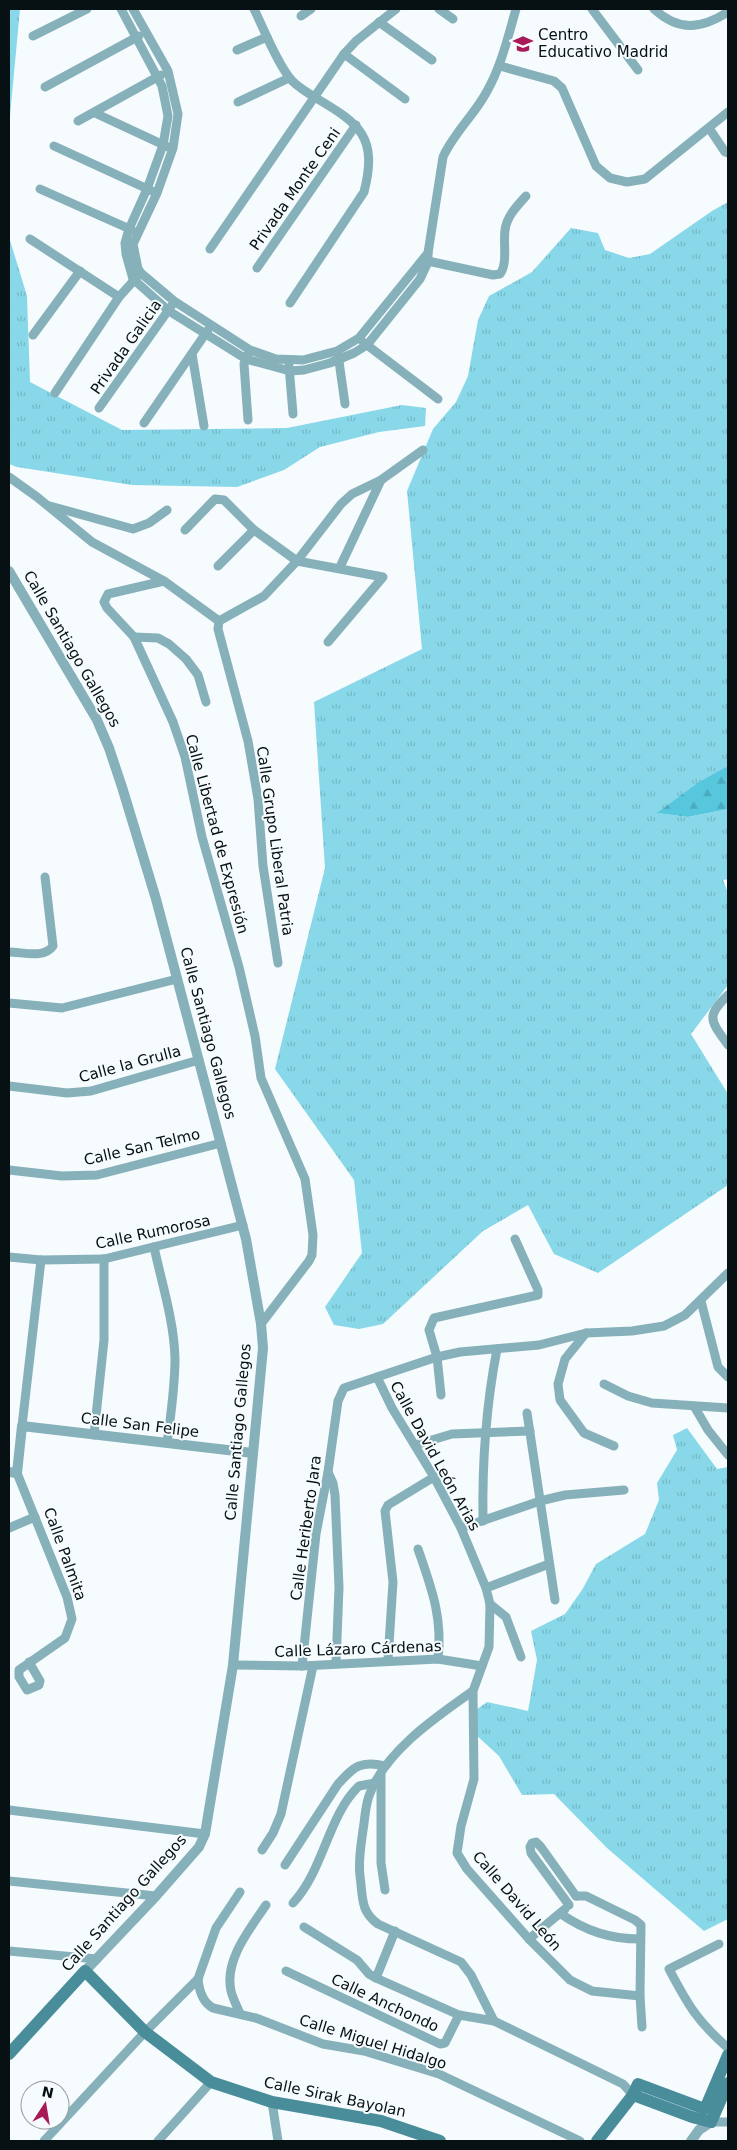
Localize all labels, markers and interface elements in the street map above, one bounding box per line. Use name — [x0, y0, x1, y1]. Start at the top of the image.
place label: Centro Educativo Madrid — [538, 26, 668, 61]
school or university icon: Centro Educativo Madrid — [512, 33, 534, 55]
street label: Privada Monte Ceni — [246, 124, 344, 254]
street label: Privada Galicia — [87, 296, 165, 398]
street label: Calle Santiago Gallegos — [20, 567, 124, 731]
street label: Calle Libertad de Expresión — [182, 732, 252, 936]
street label: Calle Grupo Liberal Patria — [253, 745, 297, 937]
street label: Calle Santiago Gallegos — [176, 945, 240, 1121]
street label: Calle la Grulla — [77, 1042, 183, 1086]
street label: Calle San Telmo — [82, 1125, 202, 1169]
street label: Calle Rumorosa — [94, 1211, 212, 1253]
street label: Calle Santiago Gallegos — [221, 1342, 255, 1521]
street label: Calle David León Arias — [386, 1378, 484, 1534]
street label: Calle San Felipe — [80, 1409, 200, 1441]
street label: Calle Heriberto Jara — [287, 1454, 325, 1602]
street label: Calle Palmita — [40, 1505, 90, 1603]
street label: Calle Lázaro Cárdenas — [274, 1637, 442, 1661]
street label: Calle Santiago Gallegos — [58, 1831, 190, 1975]
street label: Calle David León — [469, 1848, 565, 1954]
street label: Calle Anchondo — [328, 1970, 442, 2036]
street label: Calle Miguel Hidalgo — [297, 2011, 449, 2073]
street label: Calle Sirak Bayolan — [262, 2073, 408, 2121]
north arrow — [20, 2080, 70, 2130]
text: N — [40, 2083, 55, 2101]

